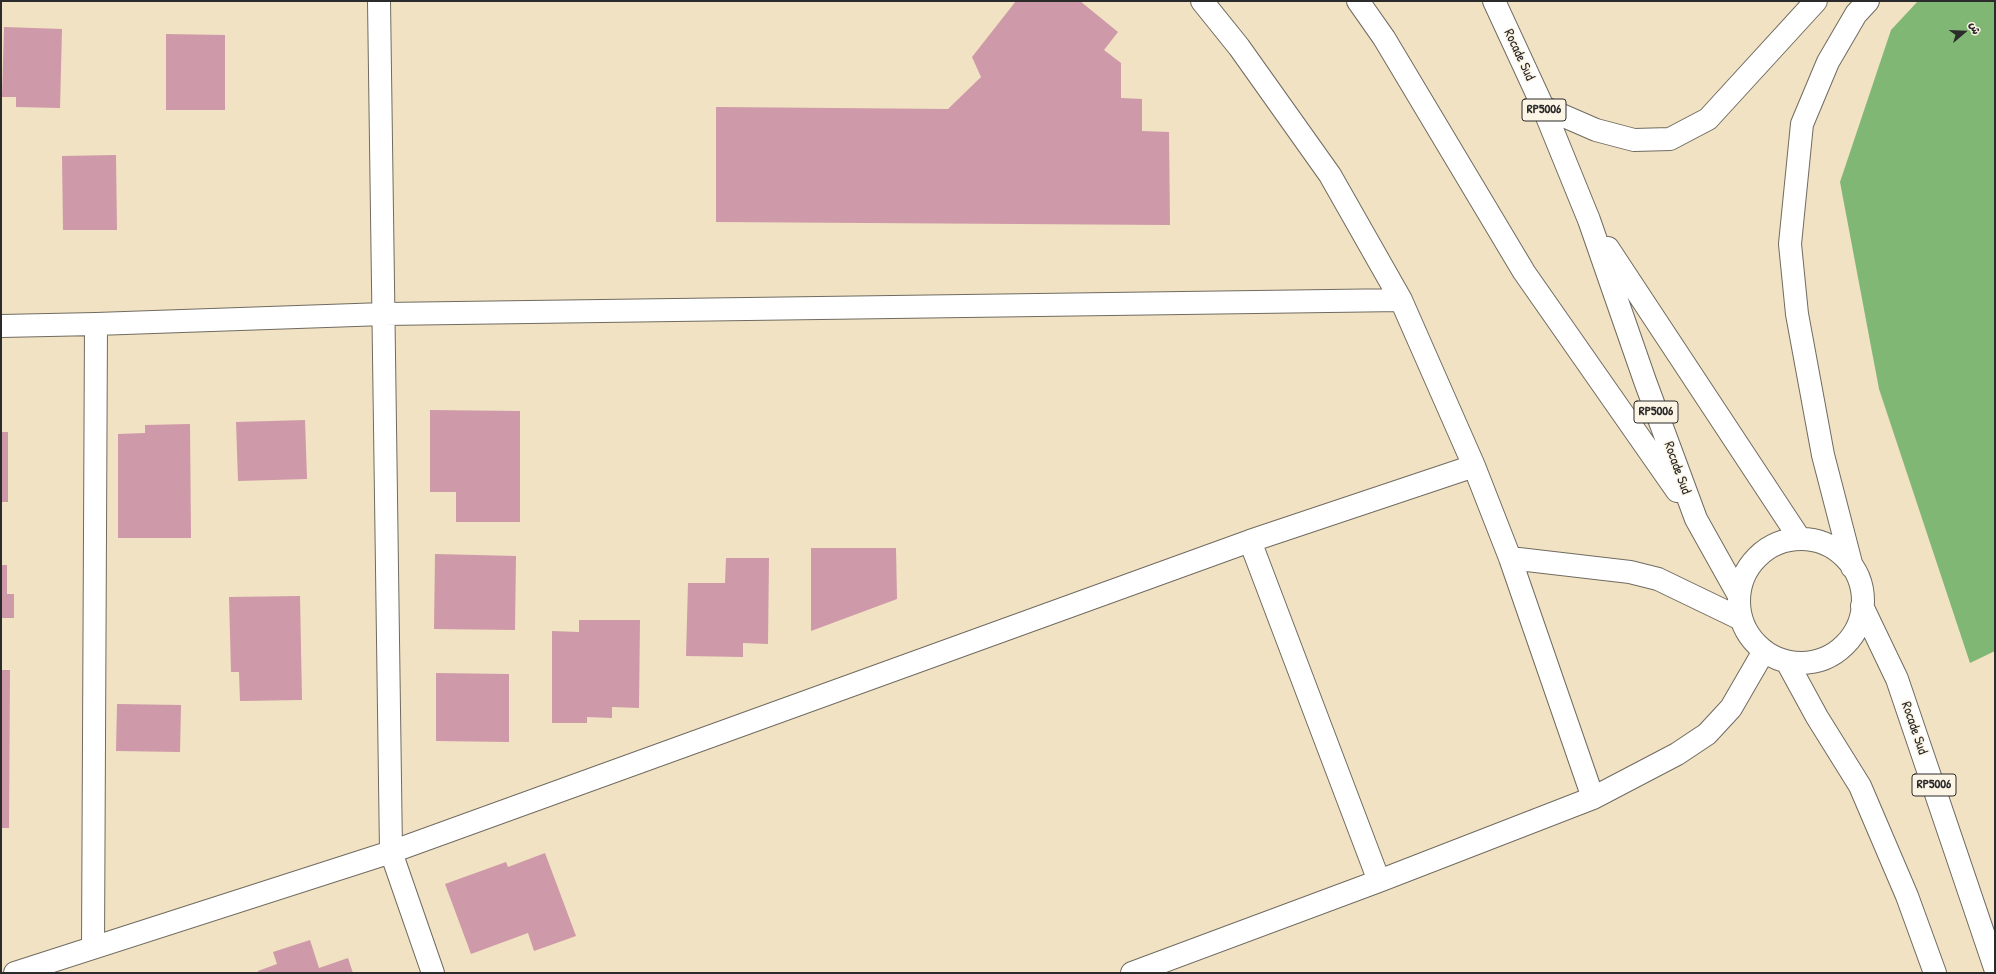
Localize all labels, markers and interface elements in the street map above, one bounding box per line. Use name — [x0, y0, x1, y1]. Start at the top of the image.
north arrow — [1944, 12, 1984, 52]
text: ش — [1967, 20, 1984, 36]
street label: Rocade Sud — [1500, 27, 1538, 83]
road number: RP5006 — [1522, 99, 1566, 121]
road number: RP5006 — [1634, 401, 1678, 423]
street label: Rocade Sud — [1660, 439, 1694, 497]
street label: Rocade Sud — [1897, 699, 1931, 757]
road number: RP5006 — [1912, 774, 1956, 796]

